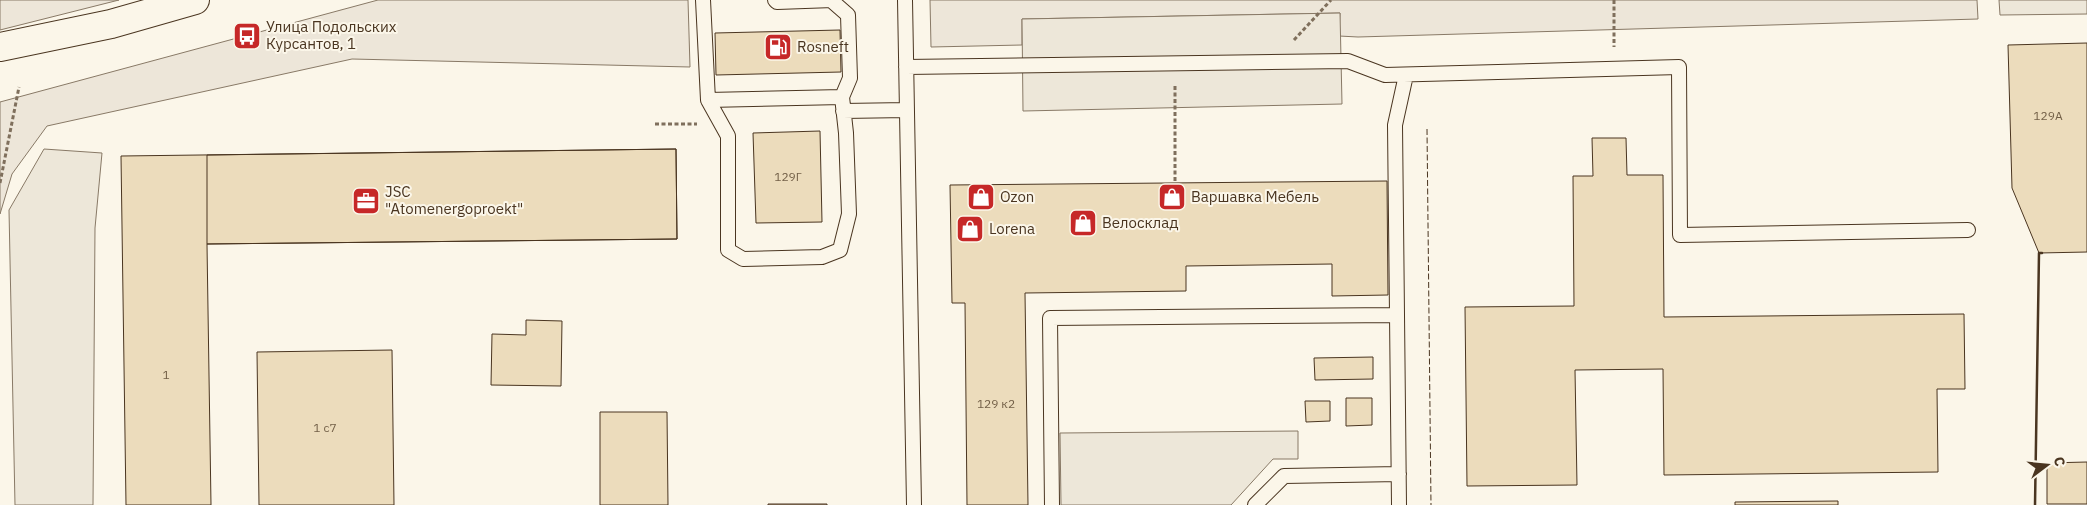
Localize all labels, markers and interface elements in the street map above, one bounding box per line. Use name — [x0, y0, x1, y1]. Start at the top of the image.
place label: Улица Подольских Курсантов, 1 — [266, 17, 397, 53]
bus stop icon: Улица Подольских Курсантов, 1 — [232, 21, 262, 51]
fuel station icon: Rosneft — [763, 32, 793, 62]
place label: Rosneft — [797, 37, 849, 56]
house number: 129А — [2033, 108, 2063, 123]
house number: 129Г — [774, 169, 802, 184]
place label: JSC "Atomenergoproekt" — [385, 182, 523, 218]
shop icon: Ozon — [966, 182, 996, 212]
shop icon: Варшавка Мебель — [1157, 182, 1187, 212]
office icon: JSC "Atomenergoproekt" — [351, 186, 381, 216]
place label: Ozon — [1000, 187, 1034, 206]
place label: Варшавка Мебель — [1191, 187, 1319, 206]
shop icon: Велосклад — [1068, 208, 1098, 238]
place label: Велосклад — [1102, 213, 1179, 232]
shop icon: Lorena — [955, 214, 985, 244]
place label: Lorena — [989, 219, 1035, 238]
house number: 1 — [162, 367, 170, 382]
house number: 129 к2 — [977, 396, 1015, 411]
house number: 1 с7 — [313, 420, 337, 435]
north arrow — [2022, 440, 2072, 490]
text: С — [2050, 455, 2069, 468]

